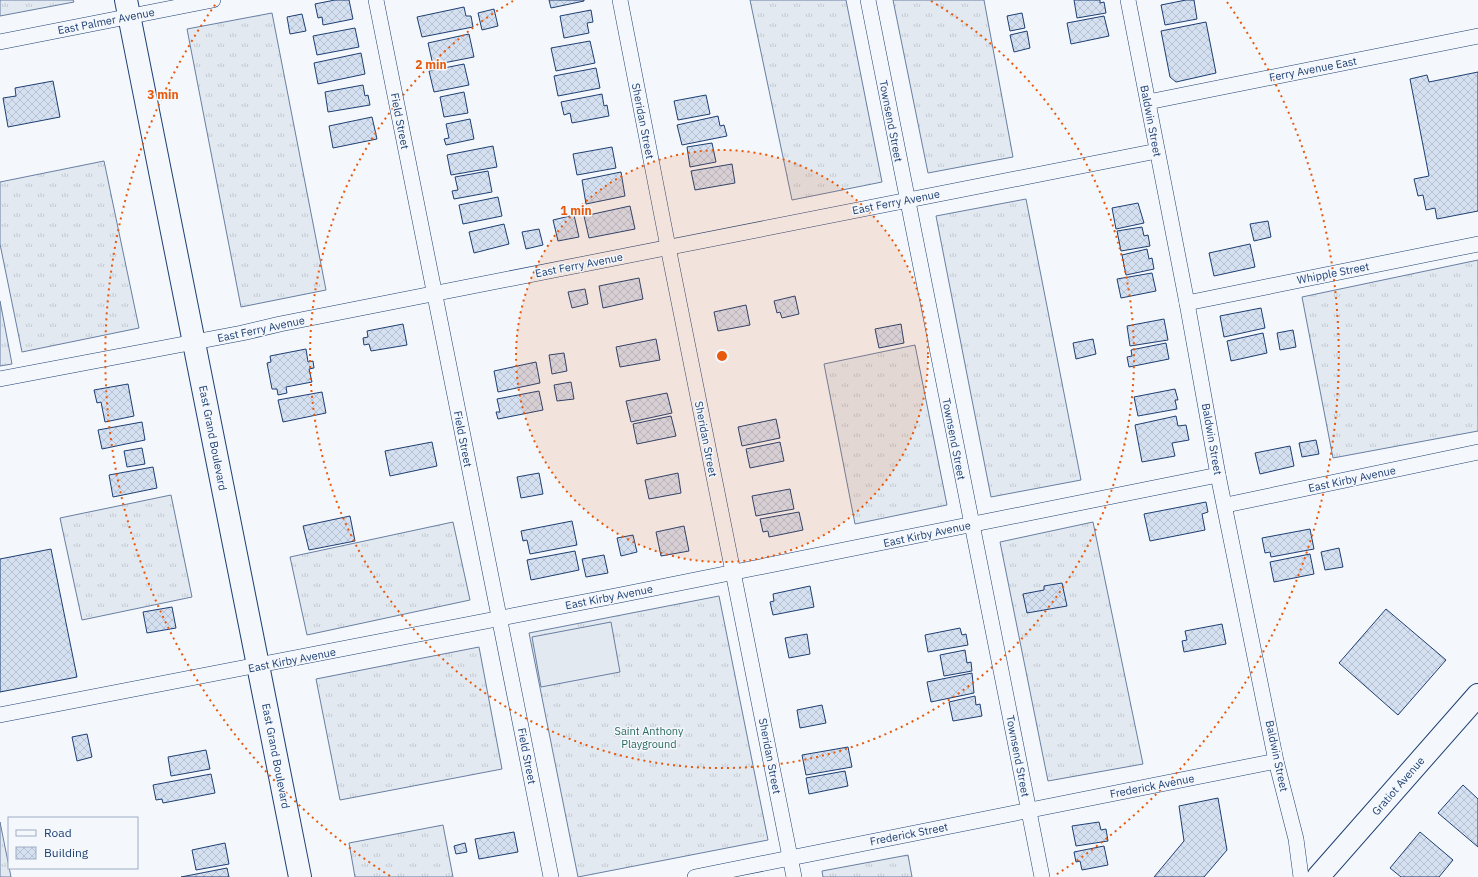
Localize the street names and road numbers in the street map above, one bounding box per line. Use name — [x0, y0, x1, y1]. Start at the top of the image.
street label: East Palmer Avenue — [56, 5, 156, 37]
street label: Ferry Avenue East — [1268, 54, 1358, 84]
street label: Townsend Street — [876, 79, 906, 163]
street label: Sheridan Street — [629, 82, 657, 160]
street label: Baldwin Street — [1137, 84, 1165, 158]
street label: Field Street — [388, 92, 412, 150]
street label: East Ferry Avenue — [851, 187, 941, 217]
street label: East Ferry Avenue — [534, 250, 624, 280]
street label: Whipple Street — [1296, 259, 1370, 287]
street label: East Ferry Avenue — [216, 313, 306, 345]
street label: East Grand Boulevard — [196, 384, 230, 492]
street label: Townsend Street — [939, 397, 969, 481]
street label: Sheridan Street — [692, 400, 720, 478]
street label: Baldwin Street — [1199, 402, 1225, 476]
street label: Field Street — [451, 410, 475, 468]
street label: East Kirby Avenue — [1307, 463, 1397, 495]
street label: East Kirby Avenue — [882, 518, 972, 550]
street label: East Kirby Avenue — [564, 582, 654, 612]
street label: East Kirby Avenue — [247, 645, 337, 675]
street label: East Grand Boulevard — [259, 702, 293, 810]
street label: Townsend Street — [1003, 714, 1033, 798]
street label: Sheridan Street — [756, 717, 784, 795]
street label: Baldwin Street — [1263, 719, 1291, 793]
street label: Field Street — [515, 727, 539, 785]
street label: Gratiot Avenue — [1369, 754, 1427, 818]
street label: Frederick Avenue — [1109, 771, 1195, 801]
street label: Frederick Street — [869, 820, 949, 848]

